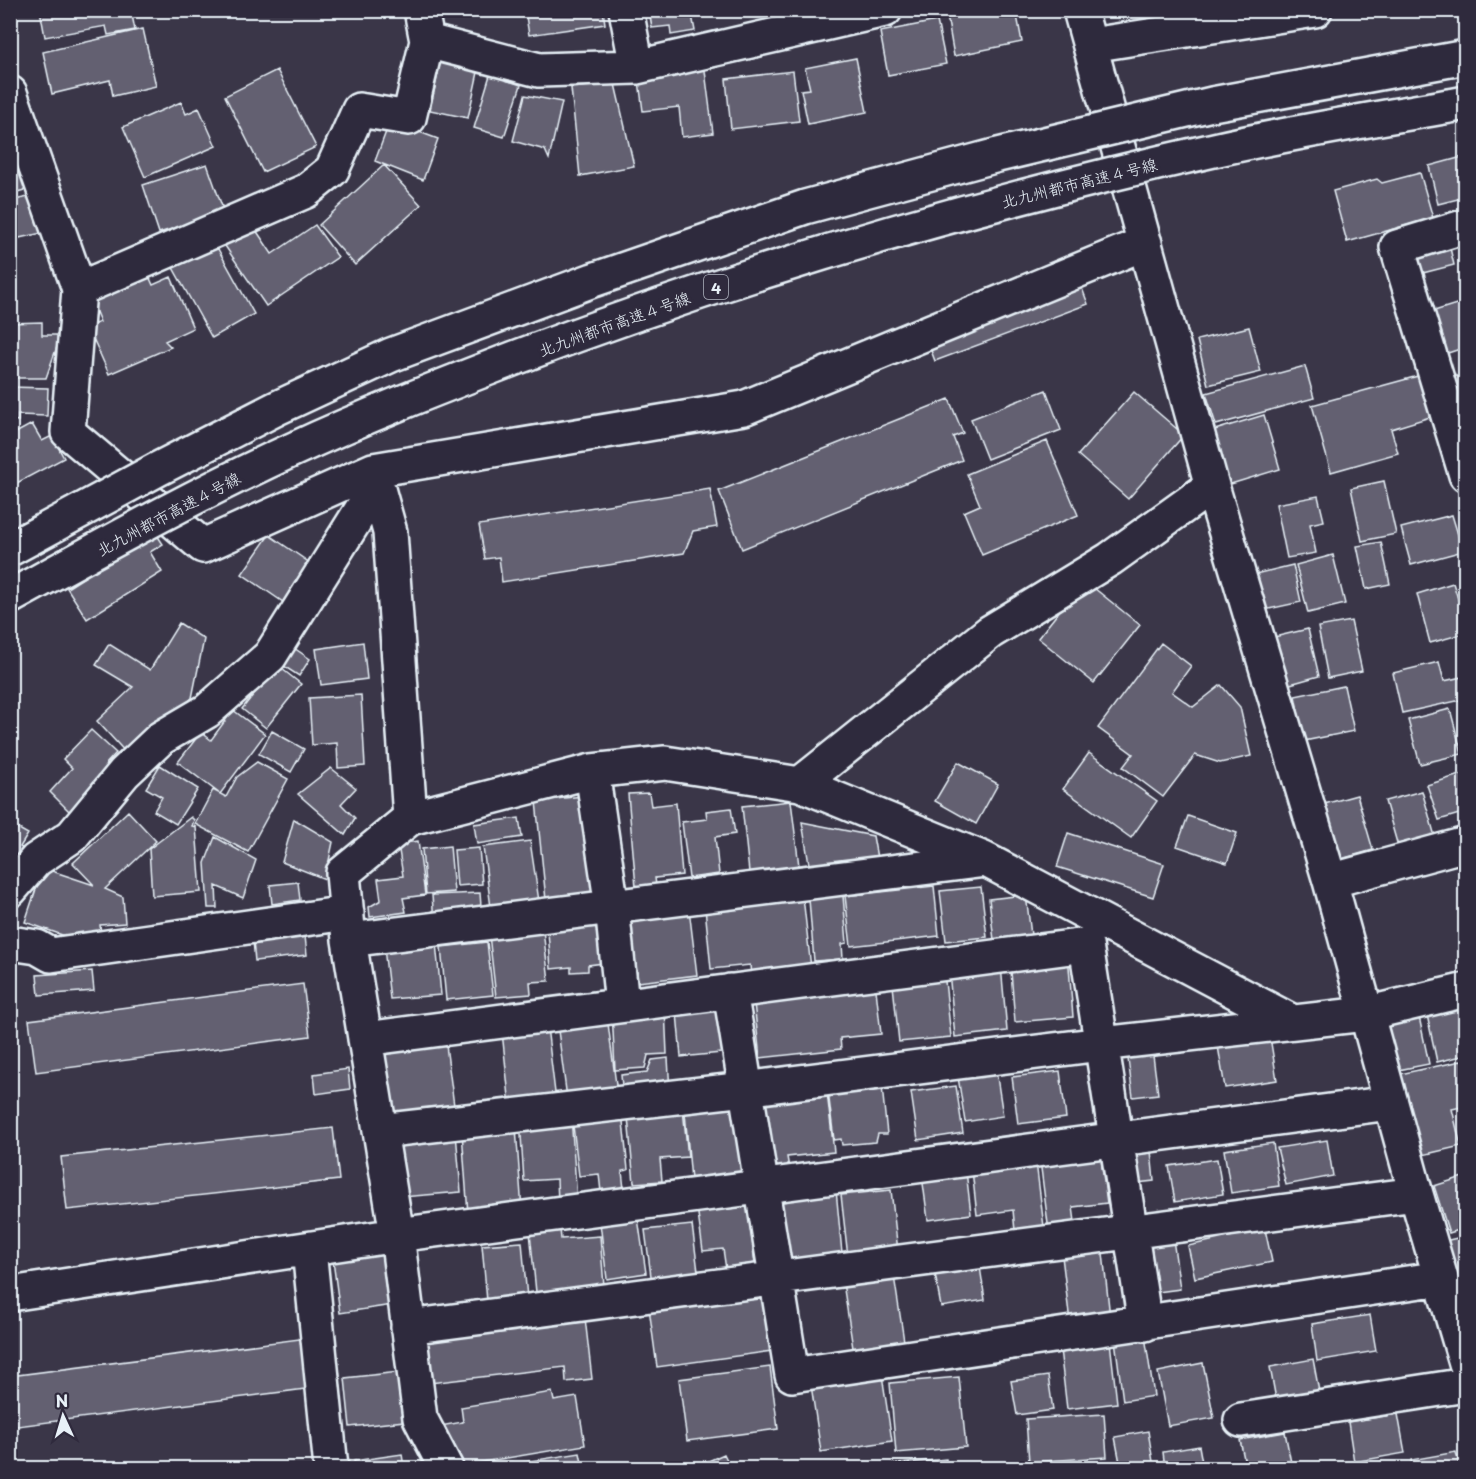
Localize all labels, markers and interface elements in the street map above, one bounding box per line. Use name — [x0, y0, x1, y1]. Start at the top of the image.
street label: 北九州都市高速４号線 — [998, 151, 1160, 213]
road number: 4 — [704, 275, 728, 299]
street label: 北九州都市高速４号線 — [535, 284, 693, 362]
street label: 北九州都市高速４号線 — [92, 465, 244, 561]
north arrow — [33, 1386, 93, 1446]
text: N — [55, 1388, 69, 1412]

